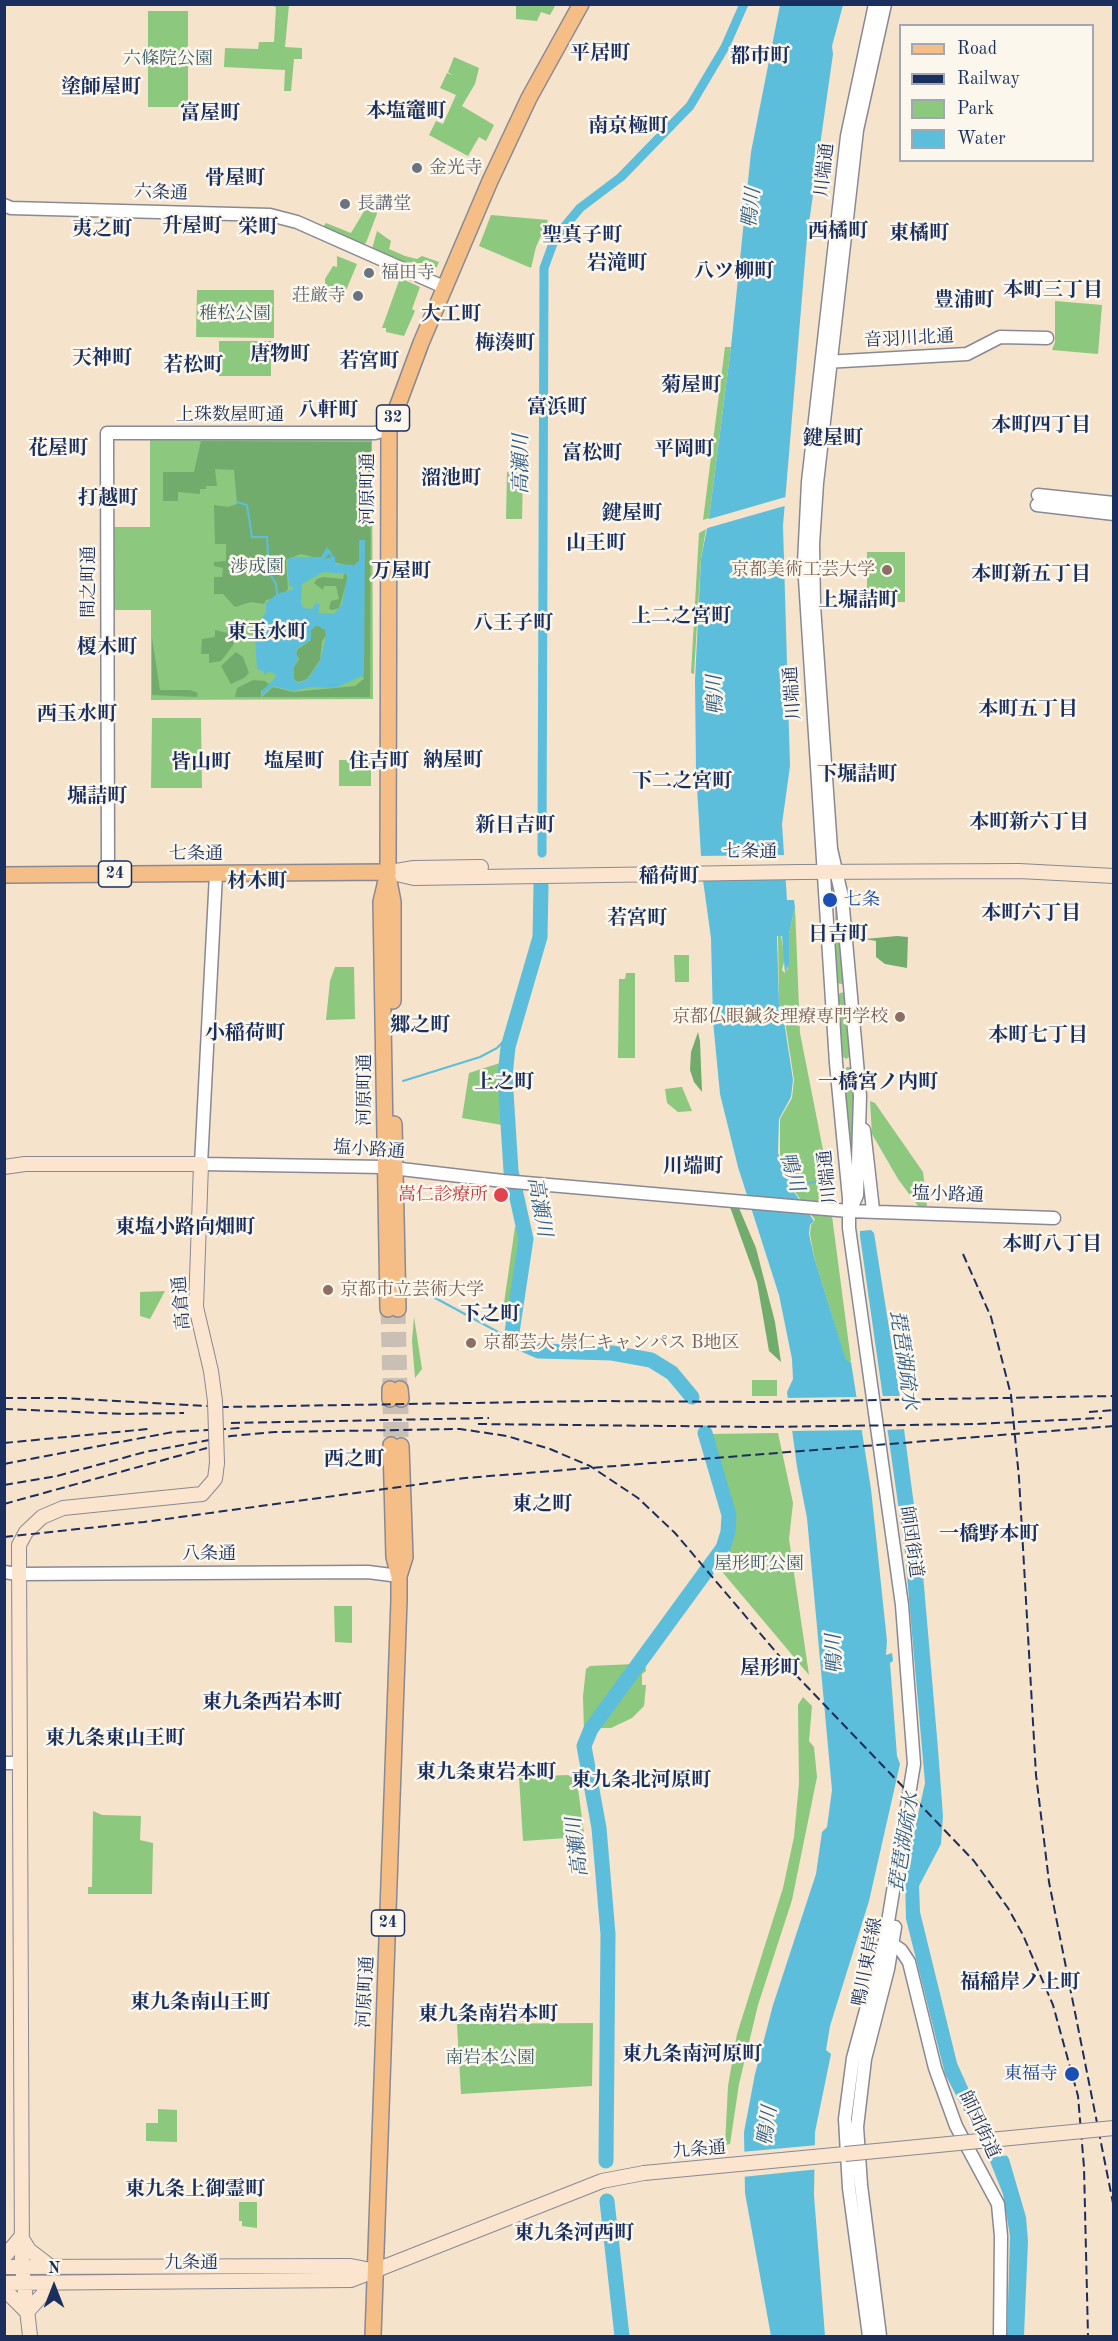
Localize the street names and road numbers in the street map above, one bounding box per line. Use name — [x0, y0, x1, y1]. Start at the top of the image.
street label: 川端通 — [811, 142, 839, 198]
street label: 六条通 — [134, 181, 188, 205]
street label: 音羽川北通 — [863, 326, 955, 352]
street label: 上珠数屋町通 — [176, 404, 284, 426]
road number: 32 — [376, 405, 410, 431]
street label: 河原町通 — [357, 453, 379, 525]
street label: 間之町通 — [78, 546, 100, 618]
street label: 川端通 — [780, 665, 806, 721]
street label: 七条通 — [723, 841, 777, 863]
street label: 七条通 — [169, 843, 223, 865]
road number: 24 — [98, 861, 132, 887]
street label: 河原町通 — [354, 1054, 376, 1126]
street label: 塩小路通 — [332, 1137, 406, 1163]
street label: 川端通 — [814, 1149, 842, 1205]
street label: 塩小路通 — [912, 1183, 984, 1207]
street label: 高倉通 — [169, 1275, 195, 1331]
street label: 師団街道 — [895, 1505, 927, 1579]
street label: 八条通 — [182, 1543, 236, 1565]
road number: 24 — [372, 1910, 404, 1936]
street label: 鴨川東岸線 — [849, 1916, 887, 2008]
street label: 河原町通 — [353, 1955, 379, 2029]
street label: 師団街道 — [954, 2088, 1004, 2162]
street label: 九条通 — [671, 2137, 727, 2163]
street label: 九条通 — [164, 2252, 218, 2274]

